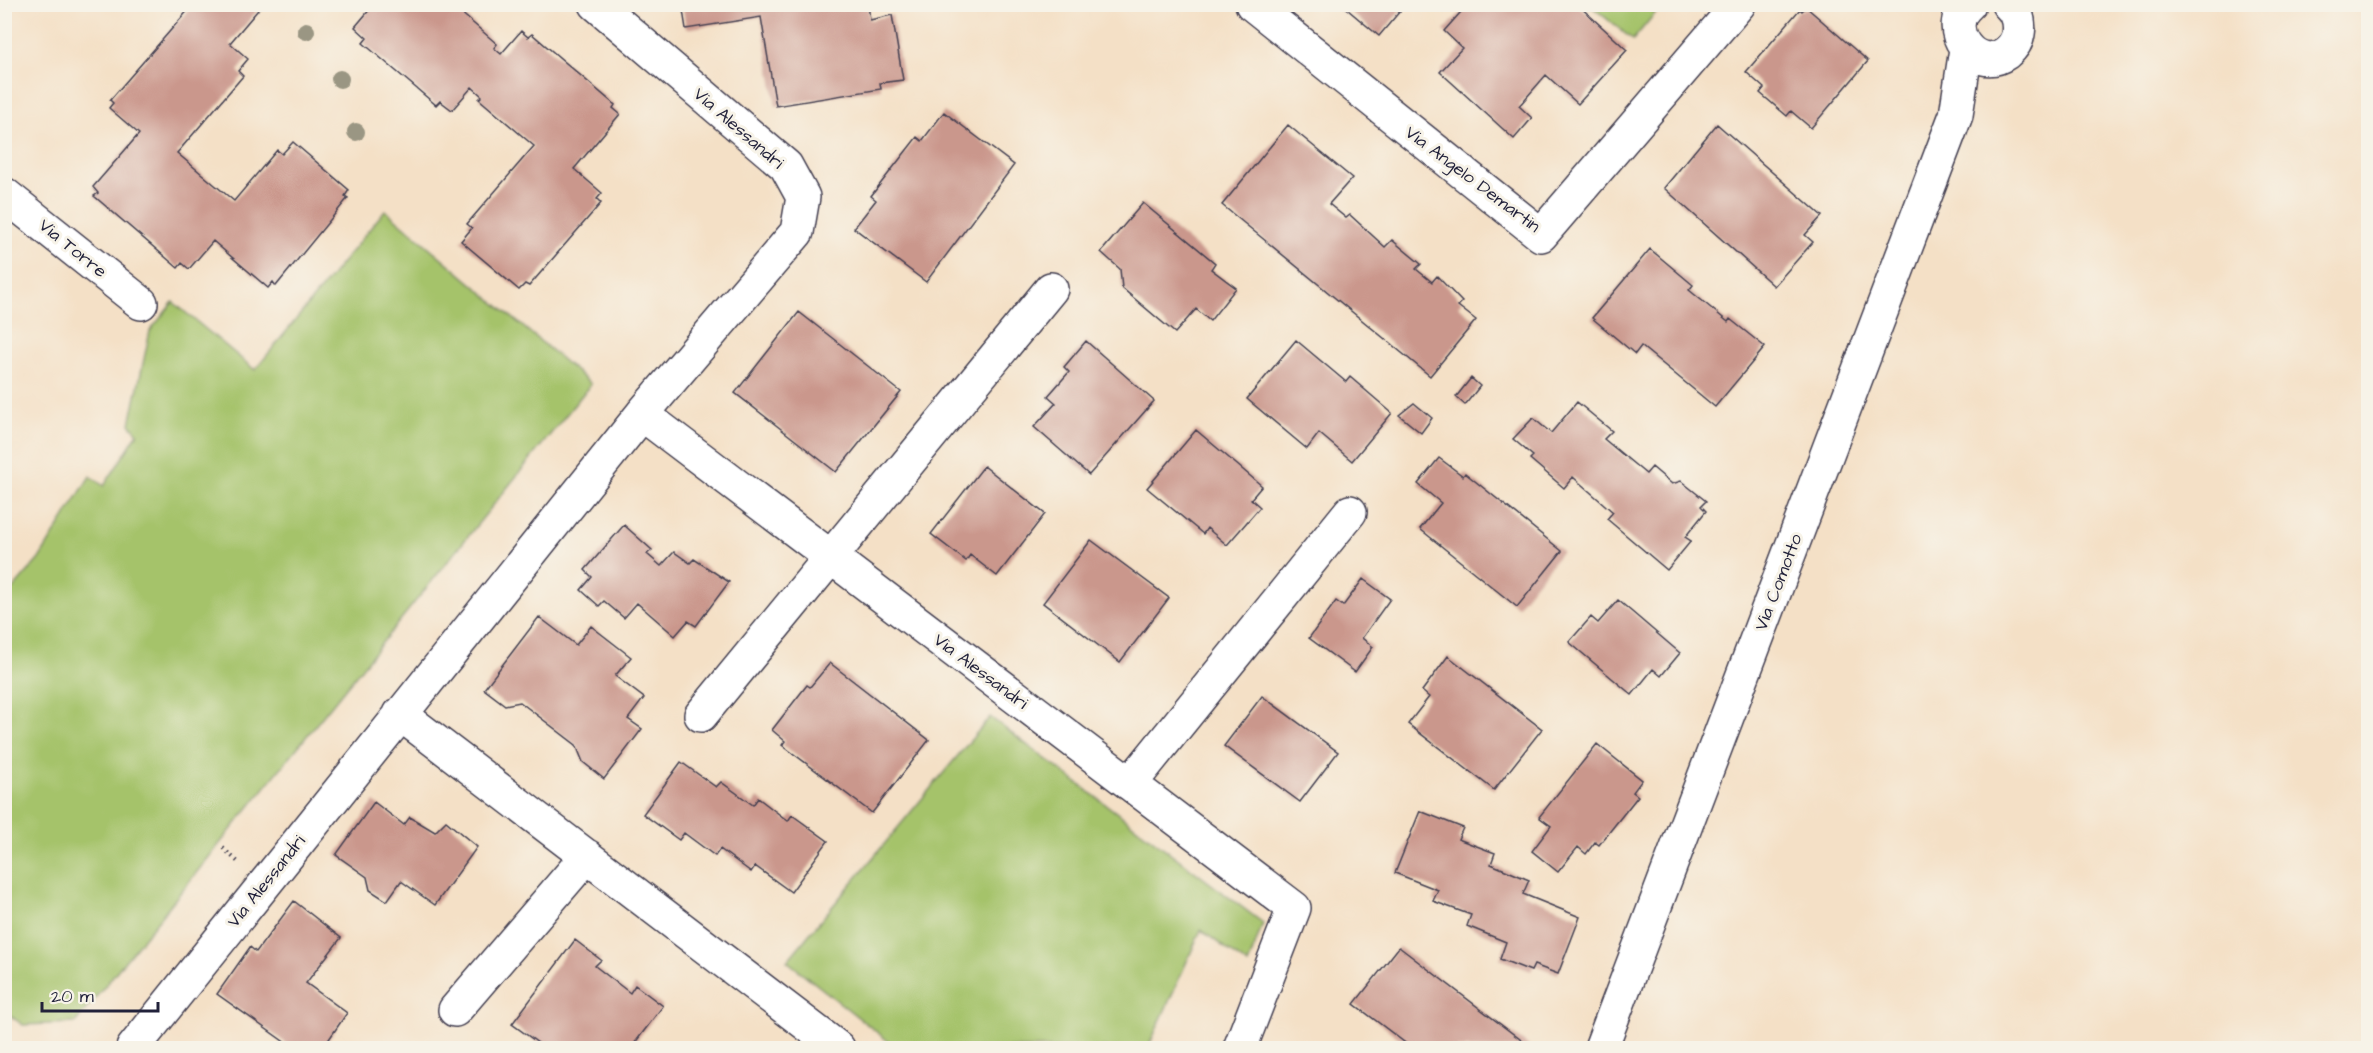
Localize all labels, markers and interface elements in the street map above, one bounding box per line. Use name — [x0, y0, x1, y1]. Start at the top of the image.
street label: Via Alessandri — [688, 82, 790, 175]
street label: Via Angelo Demartin — [1399, 120, 1546, 239]
street label: Via Torre — [33, 213, 112, 284]
street label: Via Comotto — [1749, 530, 1808, 634]
street label: Via Alessandri — [928, 628, 1033, 715]
street label: Via Alessandri — [221, 829, 312, 933]
scale bar — [42, 975, 158, 1013]
text: 20 m — [51, 984, 94, 1009]

